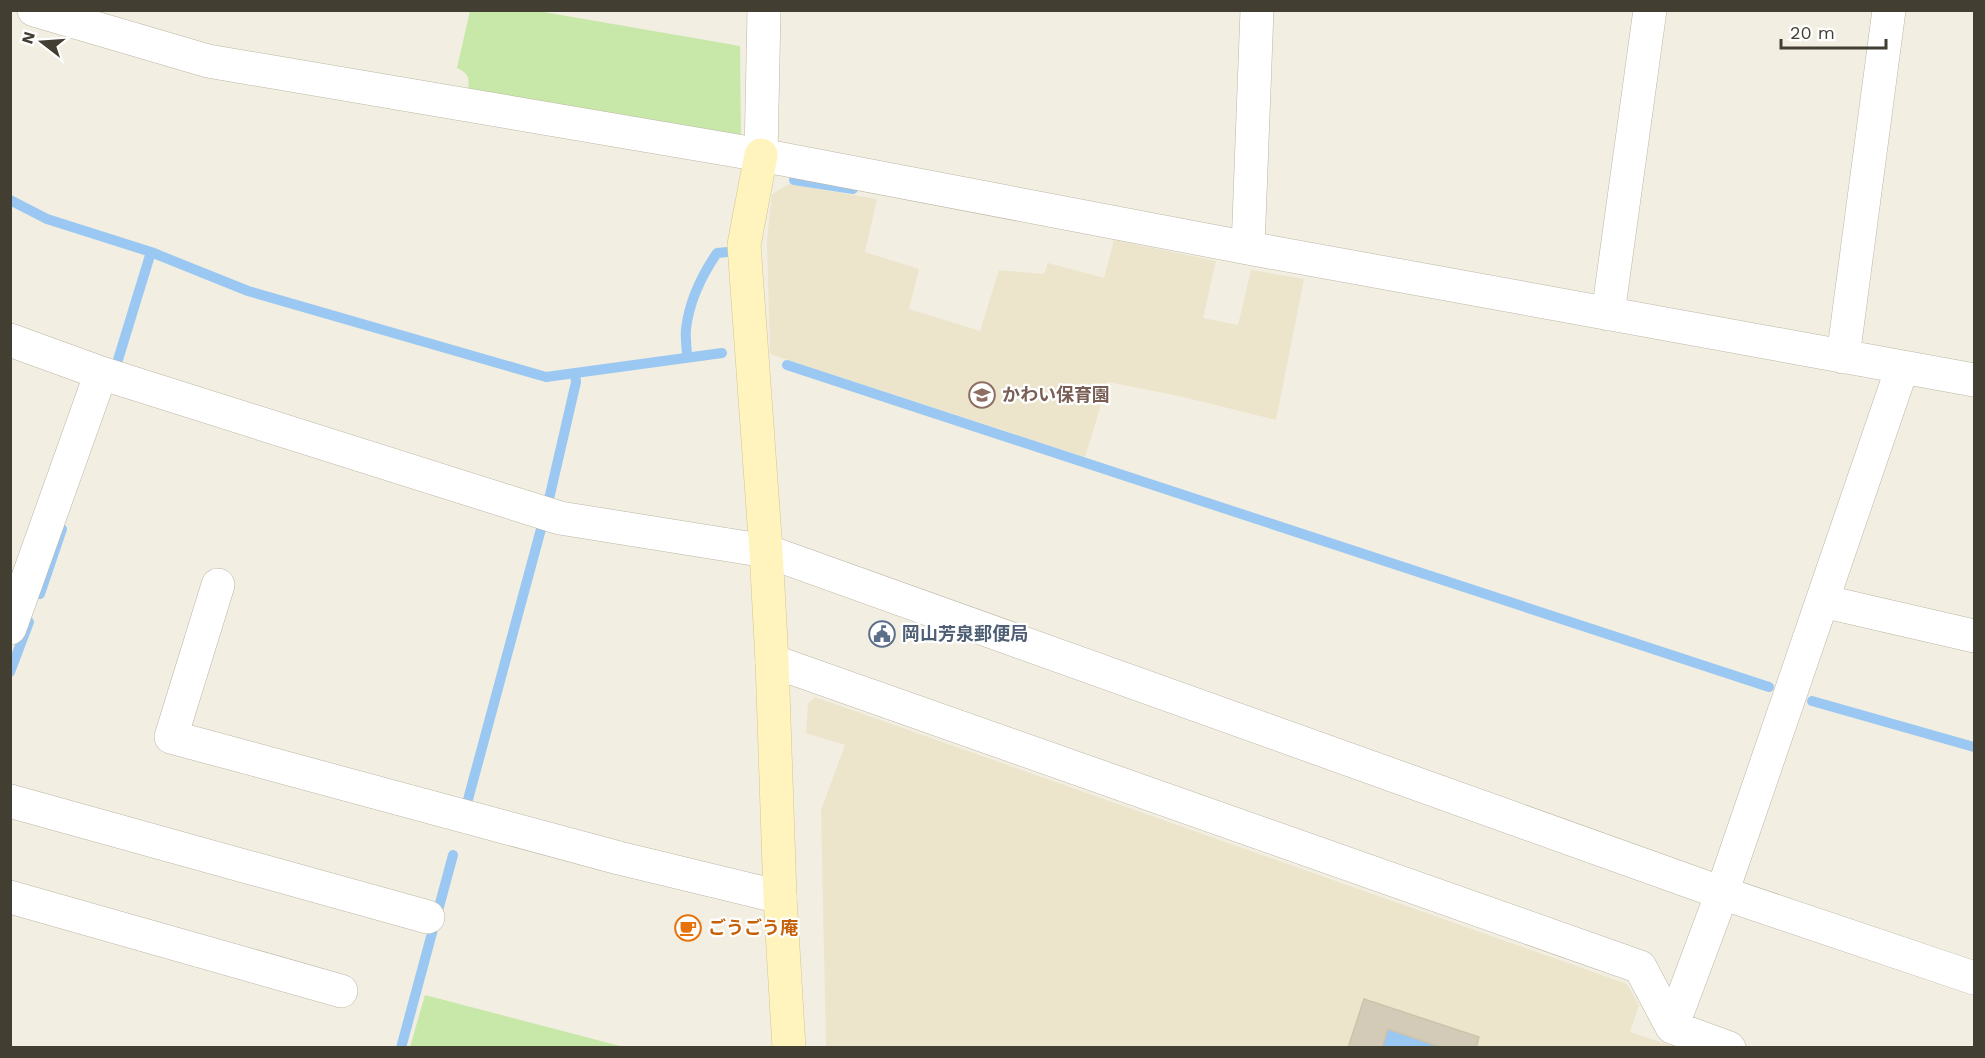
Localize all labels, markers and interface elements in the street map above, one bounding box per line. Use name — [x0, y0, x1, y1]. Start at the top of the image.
north arrow — [12, 12, 72, 72]
scale bar — [1781, 12, 1886, 50]
text: 20 m — [1790, 22, 1835, 43]
text: N — [17, 29, 39, 46]
school or university icon: かわい保育園 — [967, 380, 997, 410]
place label: かわい保育園 — [1002, 384, 1110, 405]
public building icon: 岡山芳泉郵便局 — [867, 619, 897, 649]
place label: 岡山芳泉郵便局 — [902, 623, 1028, 644]
cafe icon: ごうごう庵 — [673, 913, 703, 943]
place label: ごうごう庵 — [708, 917, 798, 938]

